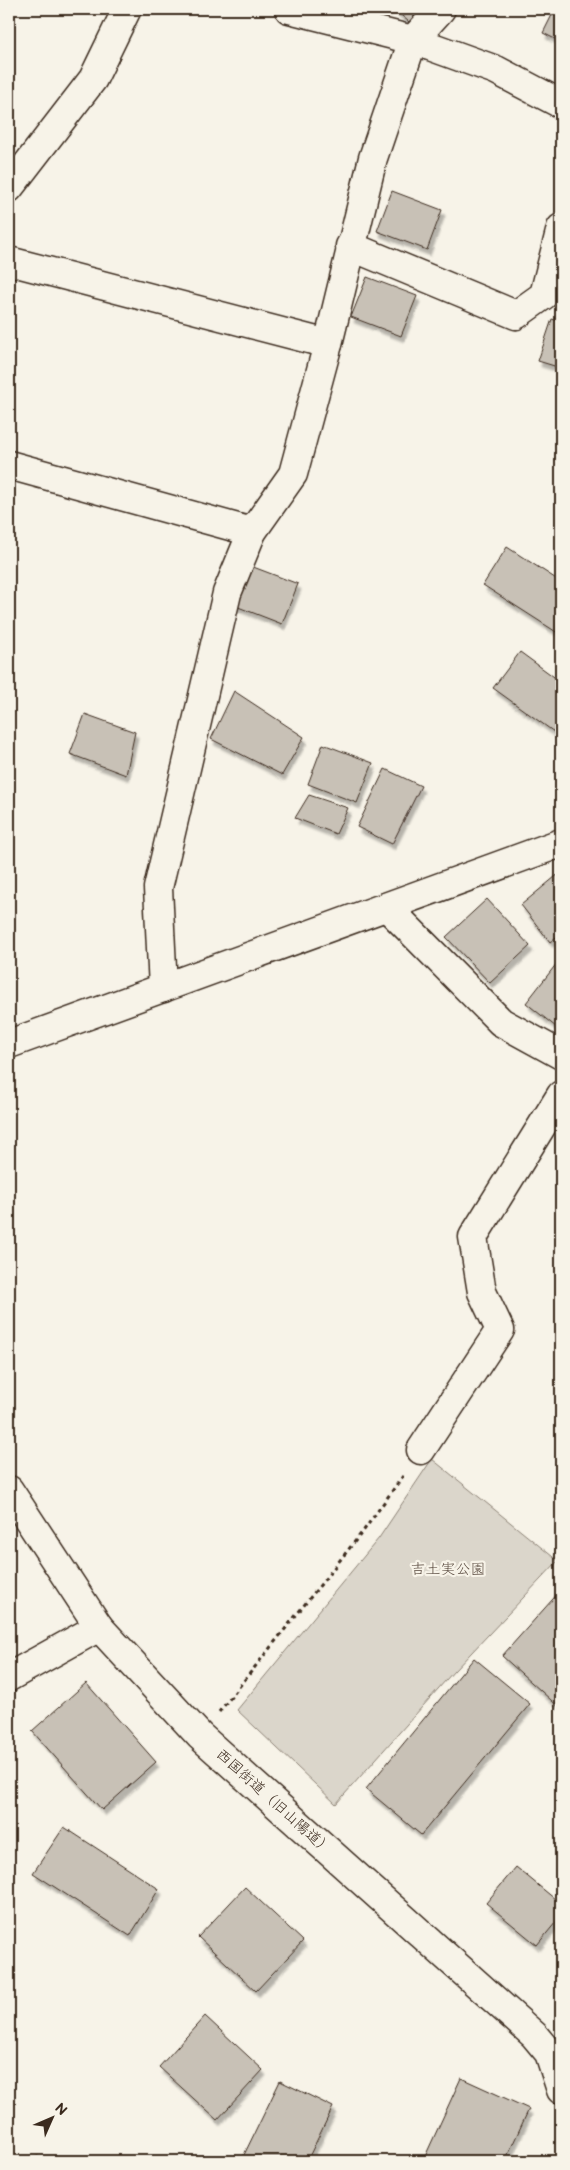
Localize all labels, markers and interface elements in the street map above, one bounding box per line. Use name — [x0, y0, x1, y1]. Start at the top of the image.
park label: 吉土実公園 — [410, 1560, 486, 1579]
street label: 西国街道（旧山陽道） — [212, 1745, 336, 1859]
north arrow — [28, 2092, 78, 2142]
text: N — [51, 2099, 71, 2119]

